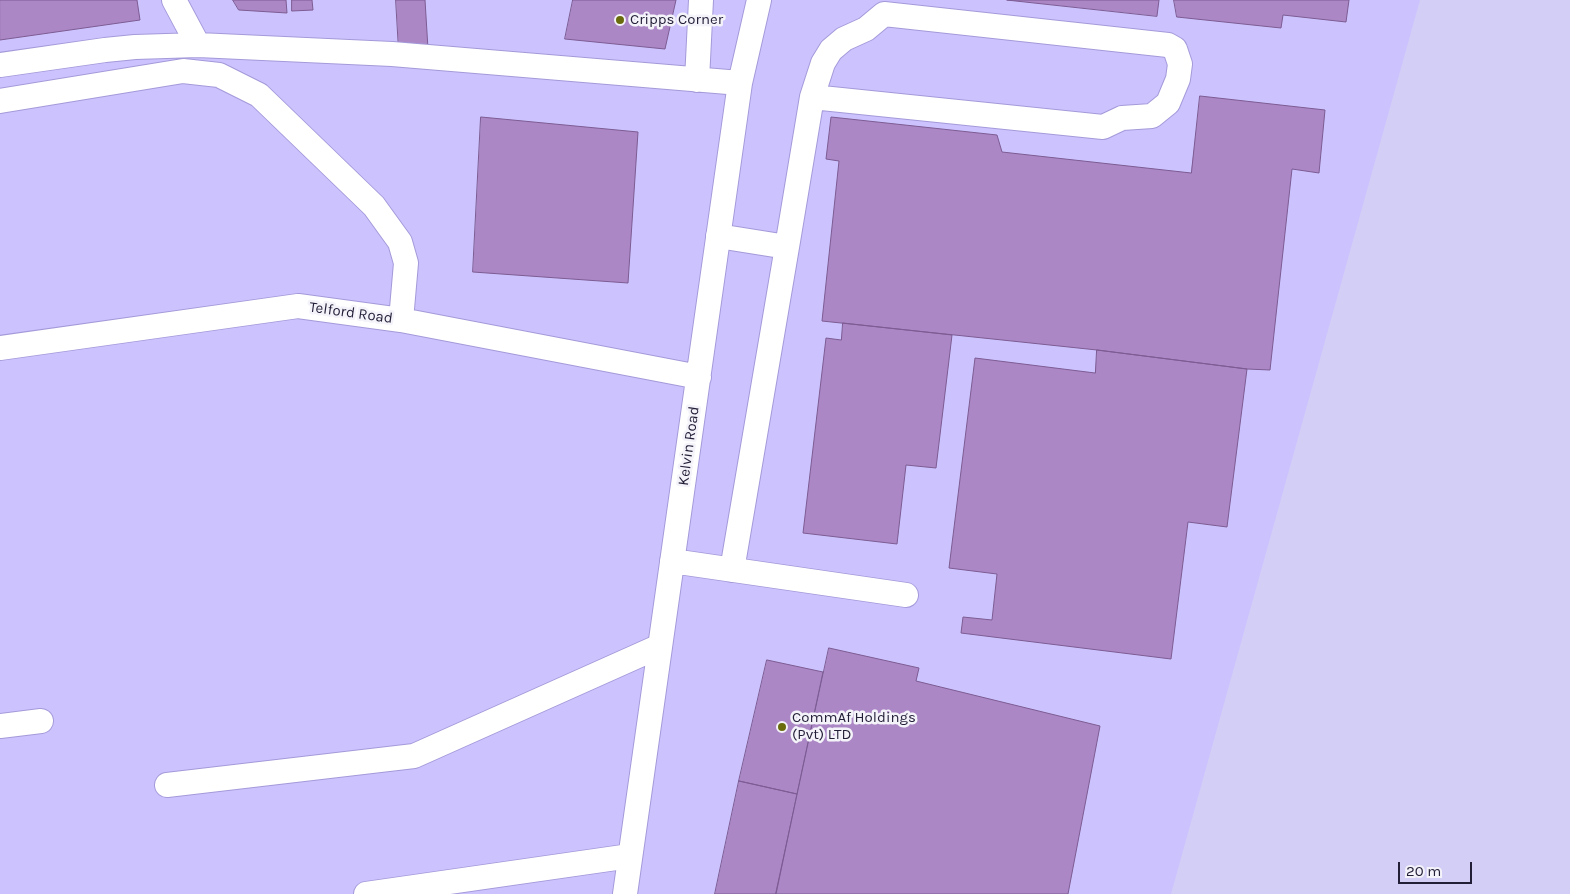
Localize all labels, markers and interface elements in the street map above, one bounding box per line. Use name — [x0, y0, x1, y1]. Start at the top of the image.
place label: Cripps Corner — [630, 11, 723, 29]
marker: Cripps Corner — [614, 14, 626, 26]
street label: Telford Road — [308, 298, 394, 328]
street label: Kelvin Road — [675, 405, 703, 487]
place label: CommAf Holdings (Pvt) LTD — [792, 709, 916, 744]
marker: CommAf Holdings (Pvt) LTD — [776, 721, 788, 733]
scale bar — [1400, 852, 1474, 884]
text: 20 m — [1406, 862, 1441, 880]

